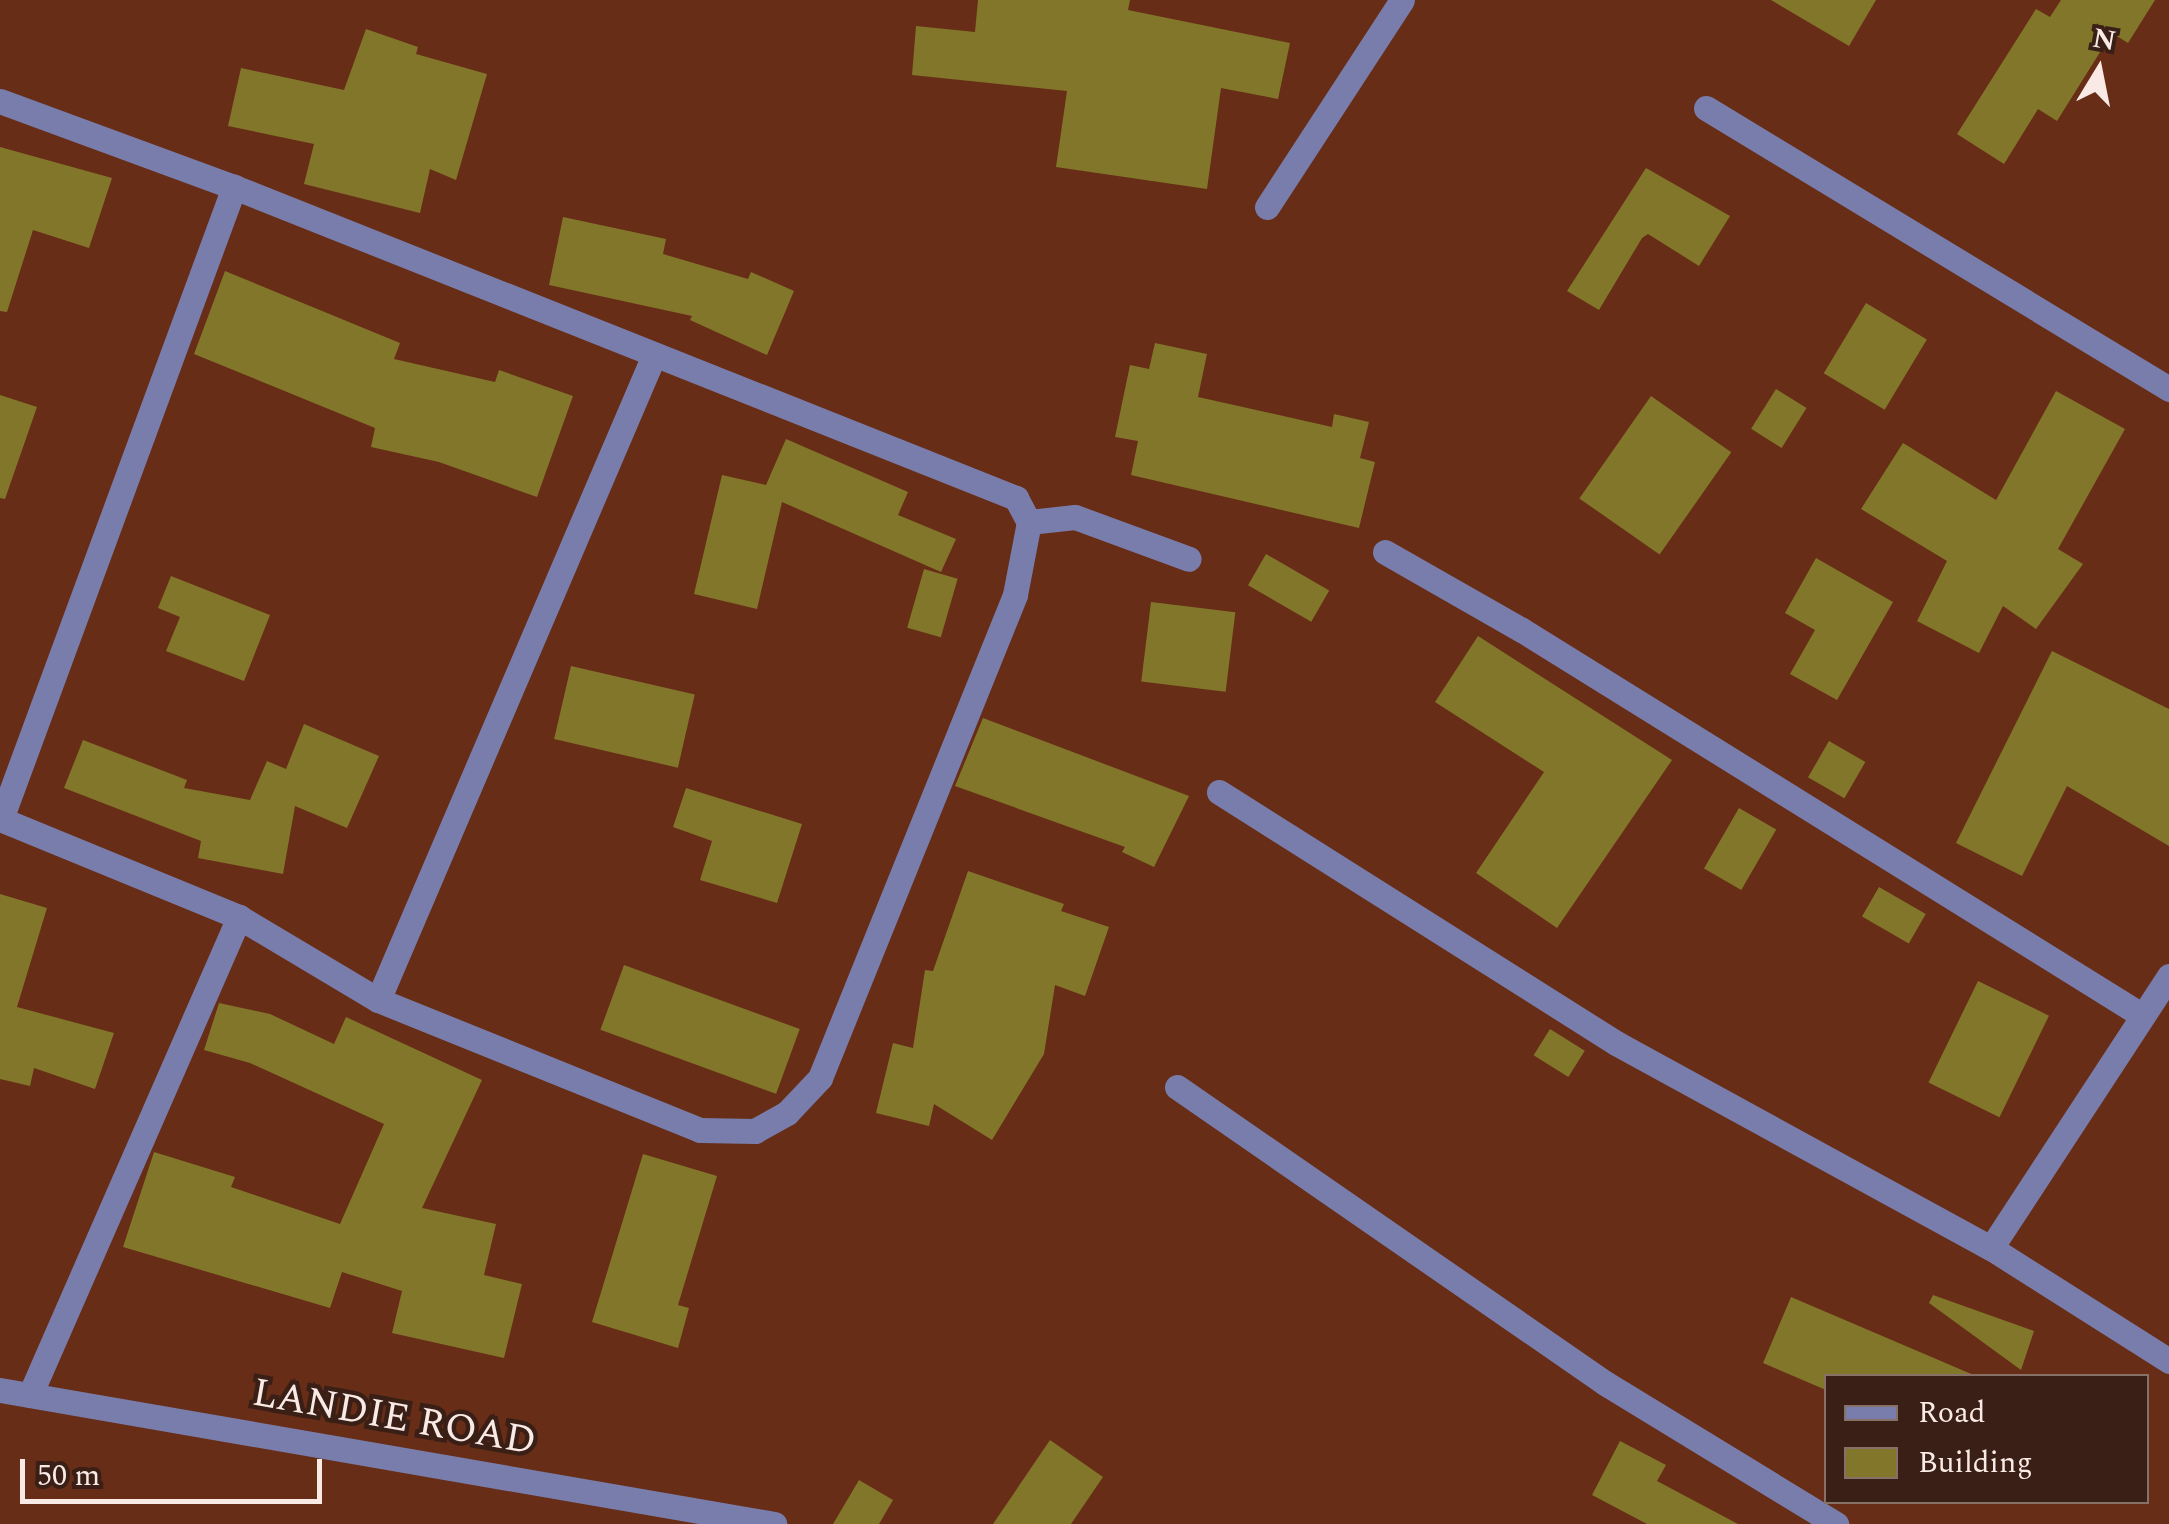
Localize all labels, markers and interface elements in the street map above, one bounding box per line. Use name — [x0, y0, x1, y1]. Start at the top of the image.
text: N — [2089, 17, 2119, 63]
north arrow — [2049, 20, 2149, 120]
street label: LANDIE ROAD — [248, 1369, 540, 1467]
legend — [1824, 1374, 2149, 1504]
text: Road — [1918, 1390, 1986, 1436]
scale bar — [25, 1439, 328, 1501]
text: Building — [1918, 1440, 2033, 1486]
text: 50 m — [37, 1453, 100, 1499]

